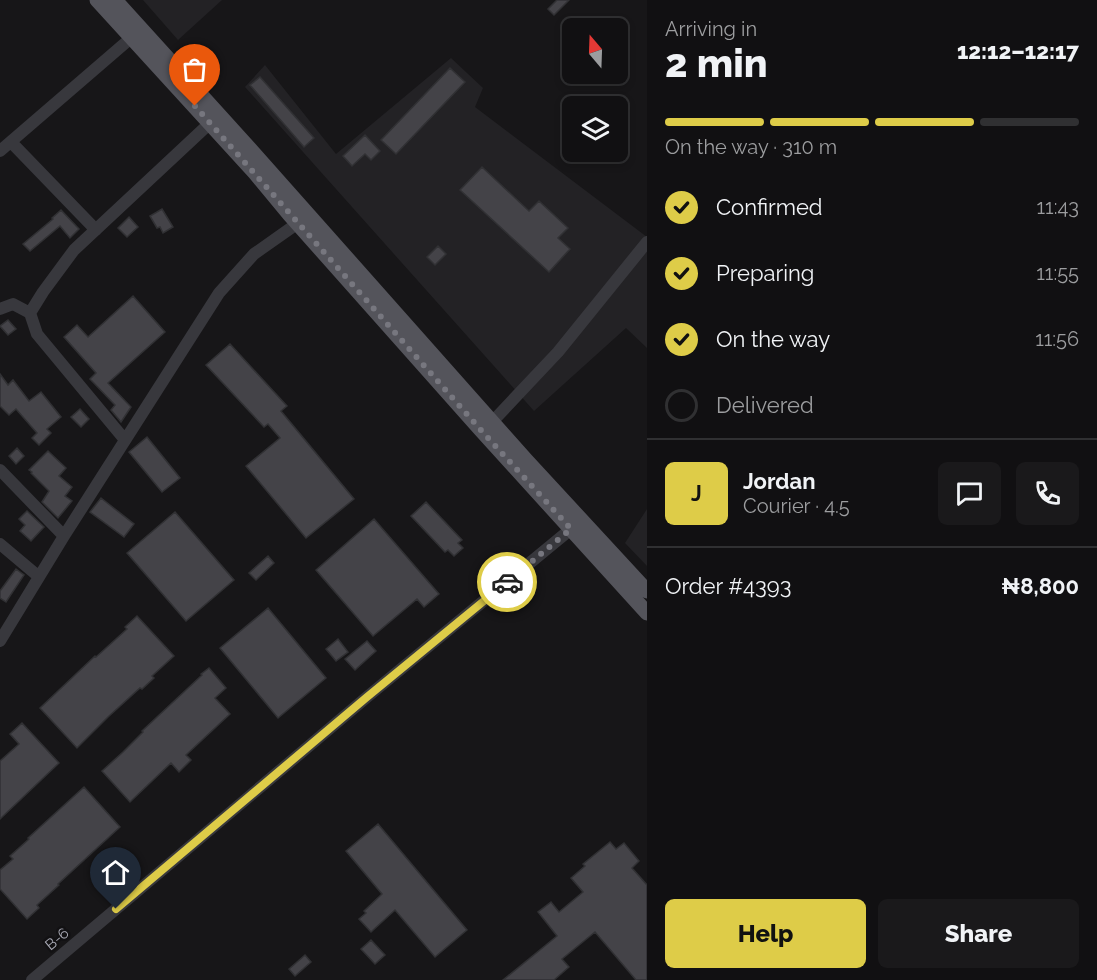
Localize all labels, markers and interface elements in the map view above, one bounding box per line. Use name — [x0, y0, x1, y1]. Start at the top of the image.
text: Arriving in — [665, 17, 757, 41]
north arrow — [562, 18, 628, 84]
map controls — [562, 18, 628, 162]
text: 12:12–12:17 — [957, 38, 1079, 64]
text: 2 min — [665, 40, 768, 86]
pin — [169, 44, 220, 106]
icon: bag — [178, 53, 211, 86]
button: layers — [562, 96, 628, 162]
text: On the way · 310 m — [665, 135, 837, 159]
icon: check — [665, 191, 698, 224]
text: Confirmed — [716, 194, 823, 220]
text: 11:43 — [1037, 195, 1079, 219]
icon: check — [665, 257, 698, 290]
text: Preparing — [716, 260, 814, 286]
text: 11:55 — [1036, 261, 1079, 285]
icon: check — [665, 323, 698, 356]
text: On the way — [716, 326, 830, 352]
text: 11:56 — [1035, 327, 1079, 351]
text: Delivered — [716, 392, 814, 418]
button: chat — [938, 462, 1001, 525]
button: phone — [1016, 462, 1079, 525]
text: Jordan — [743, 468, 815, 494]
text: J — [691, 480, 702, 506]
text: Courier · 4.5 — [743, 494, 850, 518]
courier — [477, 552, 537, 612]
icon: car — [491, 566, 524, 599]
text: Order #4393 — [665, 573, 791, 599]
text: ₦8,800 — [1001, 573, 1079, 599]
pin — [90, 847, 141, 909]
icon: home — [99, 856, 132, 889]
button: Help — [665, 899, 866, 968]
button: Share — [878, 899, 1079, 968]
street label: B-6 — [41, 924, 73, 954]

